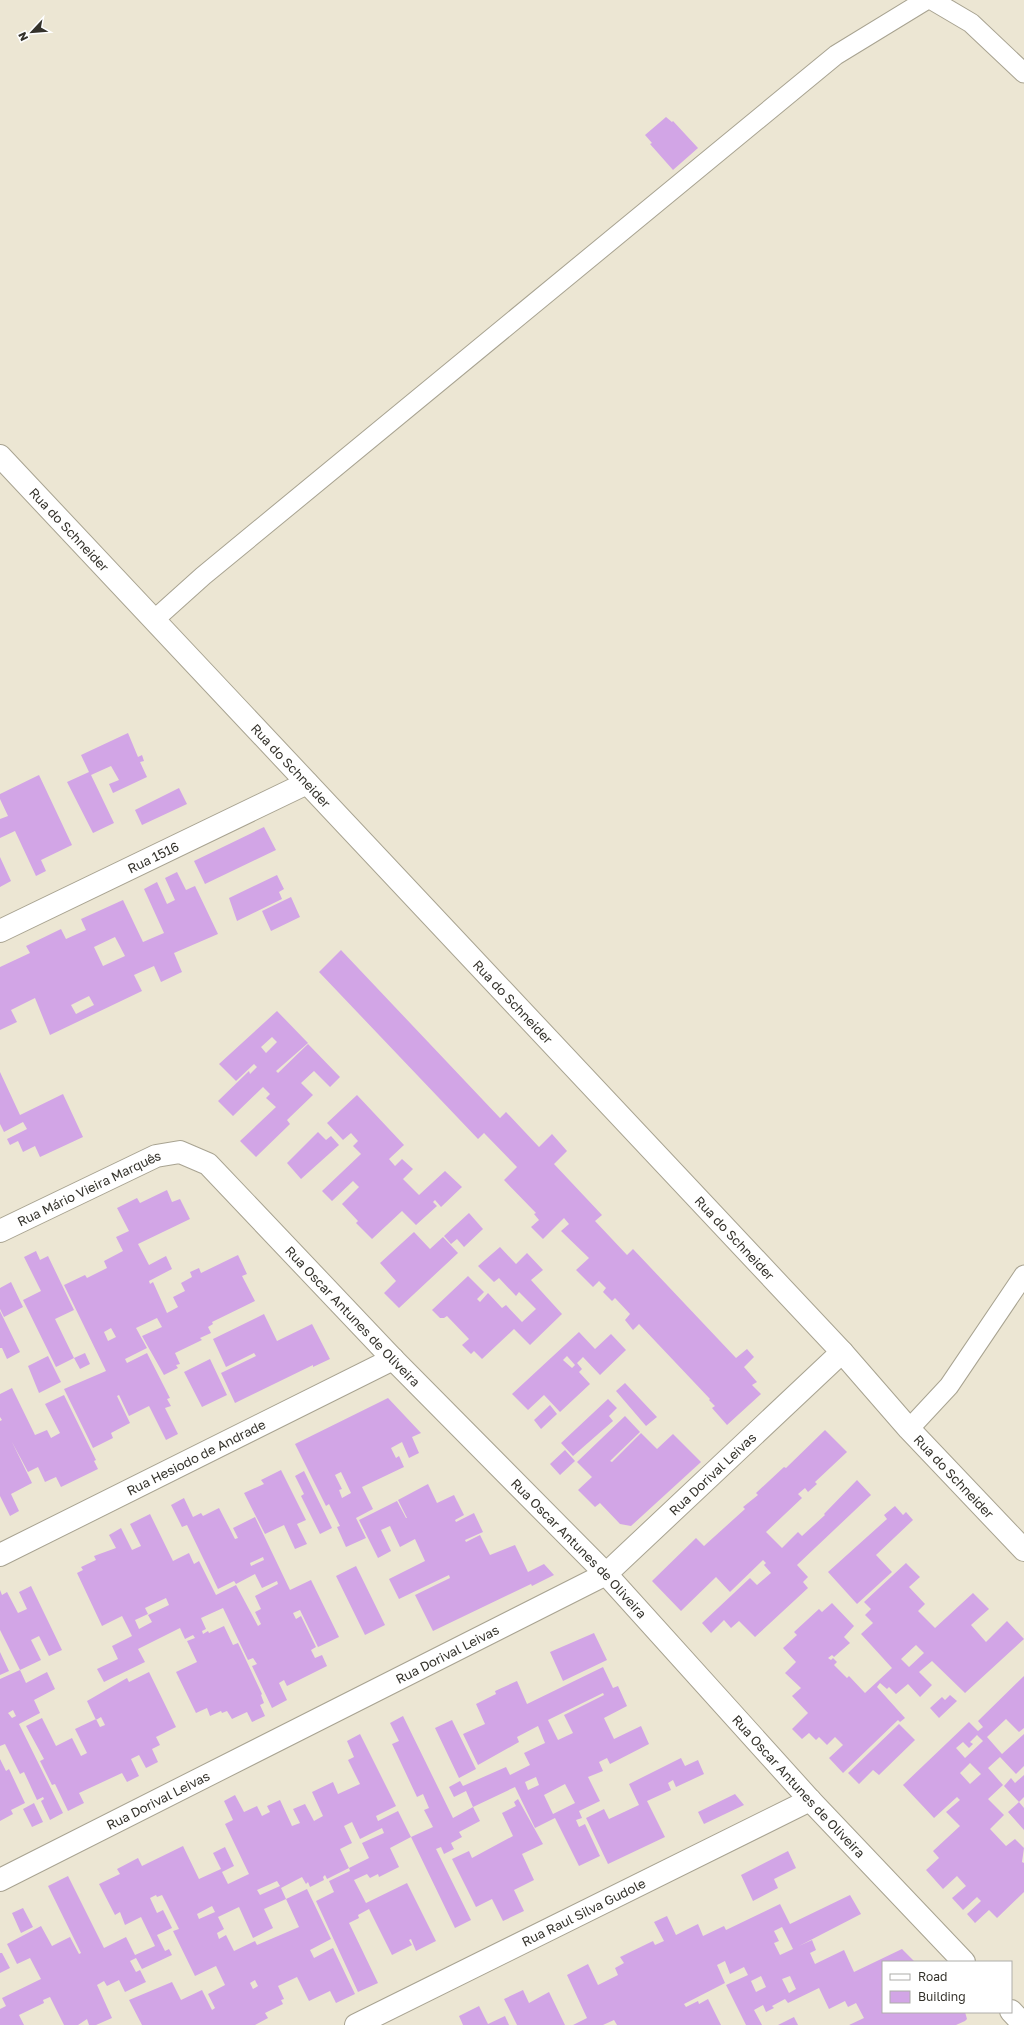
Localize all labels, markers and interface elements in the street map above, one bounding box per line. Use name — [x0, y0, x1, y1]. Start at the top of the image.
north arrow — [12, 12, 52, 52]
text: N — [15, 30, 30, 43]
street label: Rua do Schneider — [26, 484, 112, 575]
street label: Rua do Schneider — [248, 720, 334, 811]
street label: Rua 1516 — [125, 838, 182, 876]
street label: Rua do Schneider — [470, 957, 556, 1047]
street label: Rua Mário Vieira Marquês — [15, 1147, 162, 1230]
street label: Rua do Schneider — [692, 1193, 778, 1283]
street label: Rua Oscar Antunes de Oliveira — [282, 1243, 424, 1390]
street label: Rua Hesiodo de Andrade — [124, 1416, 268, 1499]
street label: Rua Dorival Leivas — [666, 1429, 759, 1519]
street label: Rua do Schneider — [911, 1431, 997, 1521]
street label: Rua Oscar Antunes de Oliveira — [508, 1475, 650, 1622]
street label: Rua Dorival Leivas — [393, 1621, 502, 1687]
street label: Rua Oscar Antunes de Oliveira — [729, 1712, 868, 1861]
street label: Rua Dorival Leivas — [104, 1767, 212, 1833]
street label: Rua Raul Silva Gudole — [519, 1875, 648, 1950]
legend — [882, 1961, 1012, 2013]
text: Road — [918, 1969, 947, 1984]
text: Building — [918, 1989, 966, 2004]

